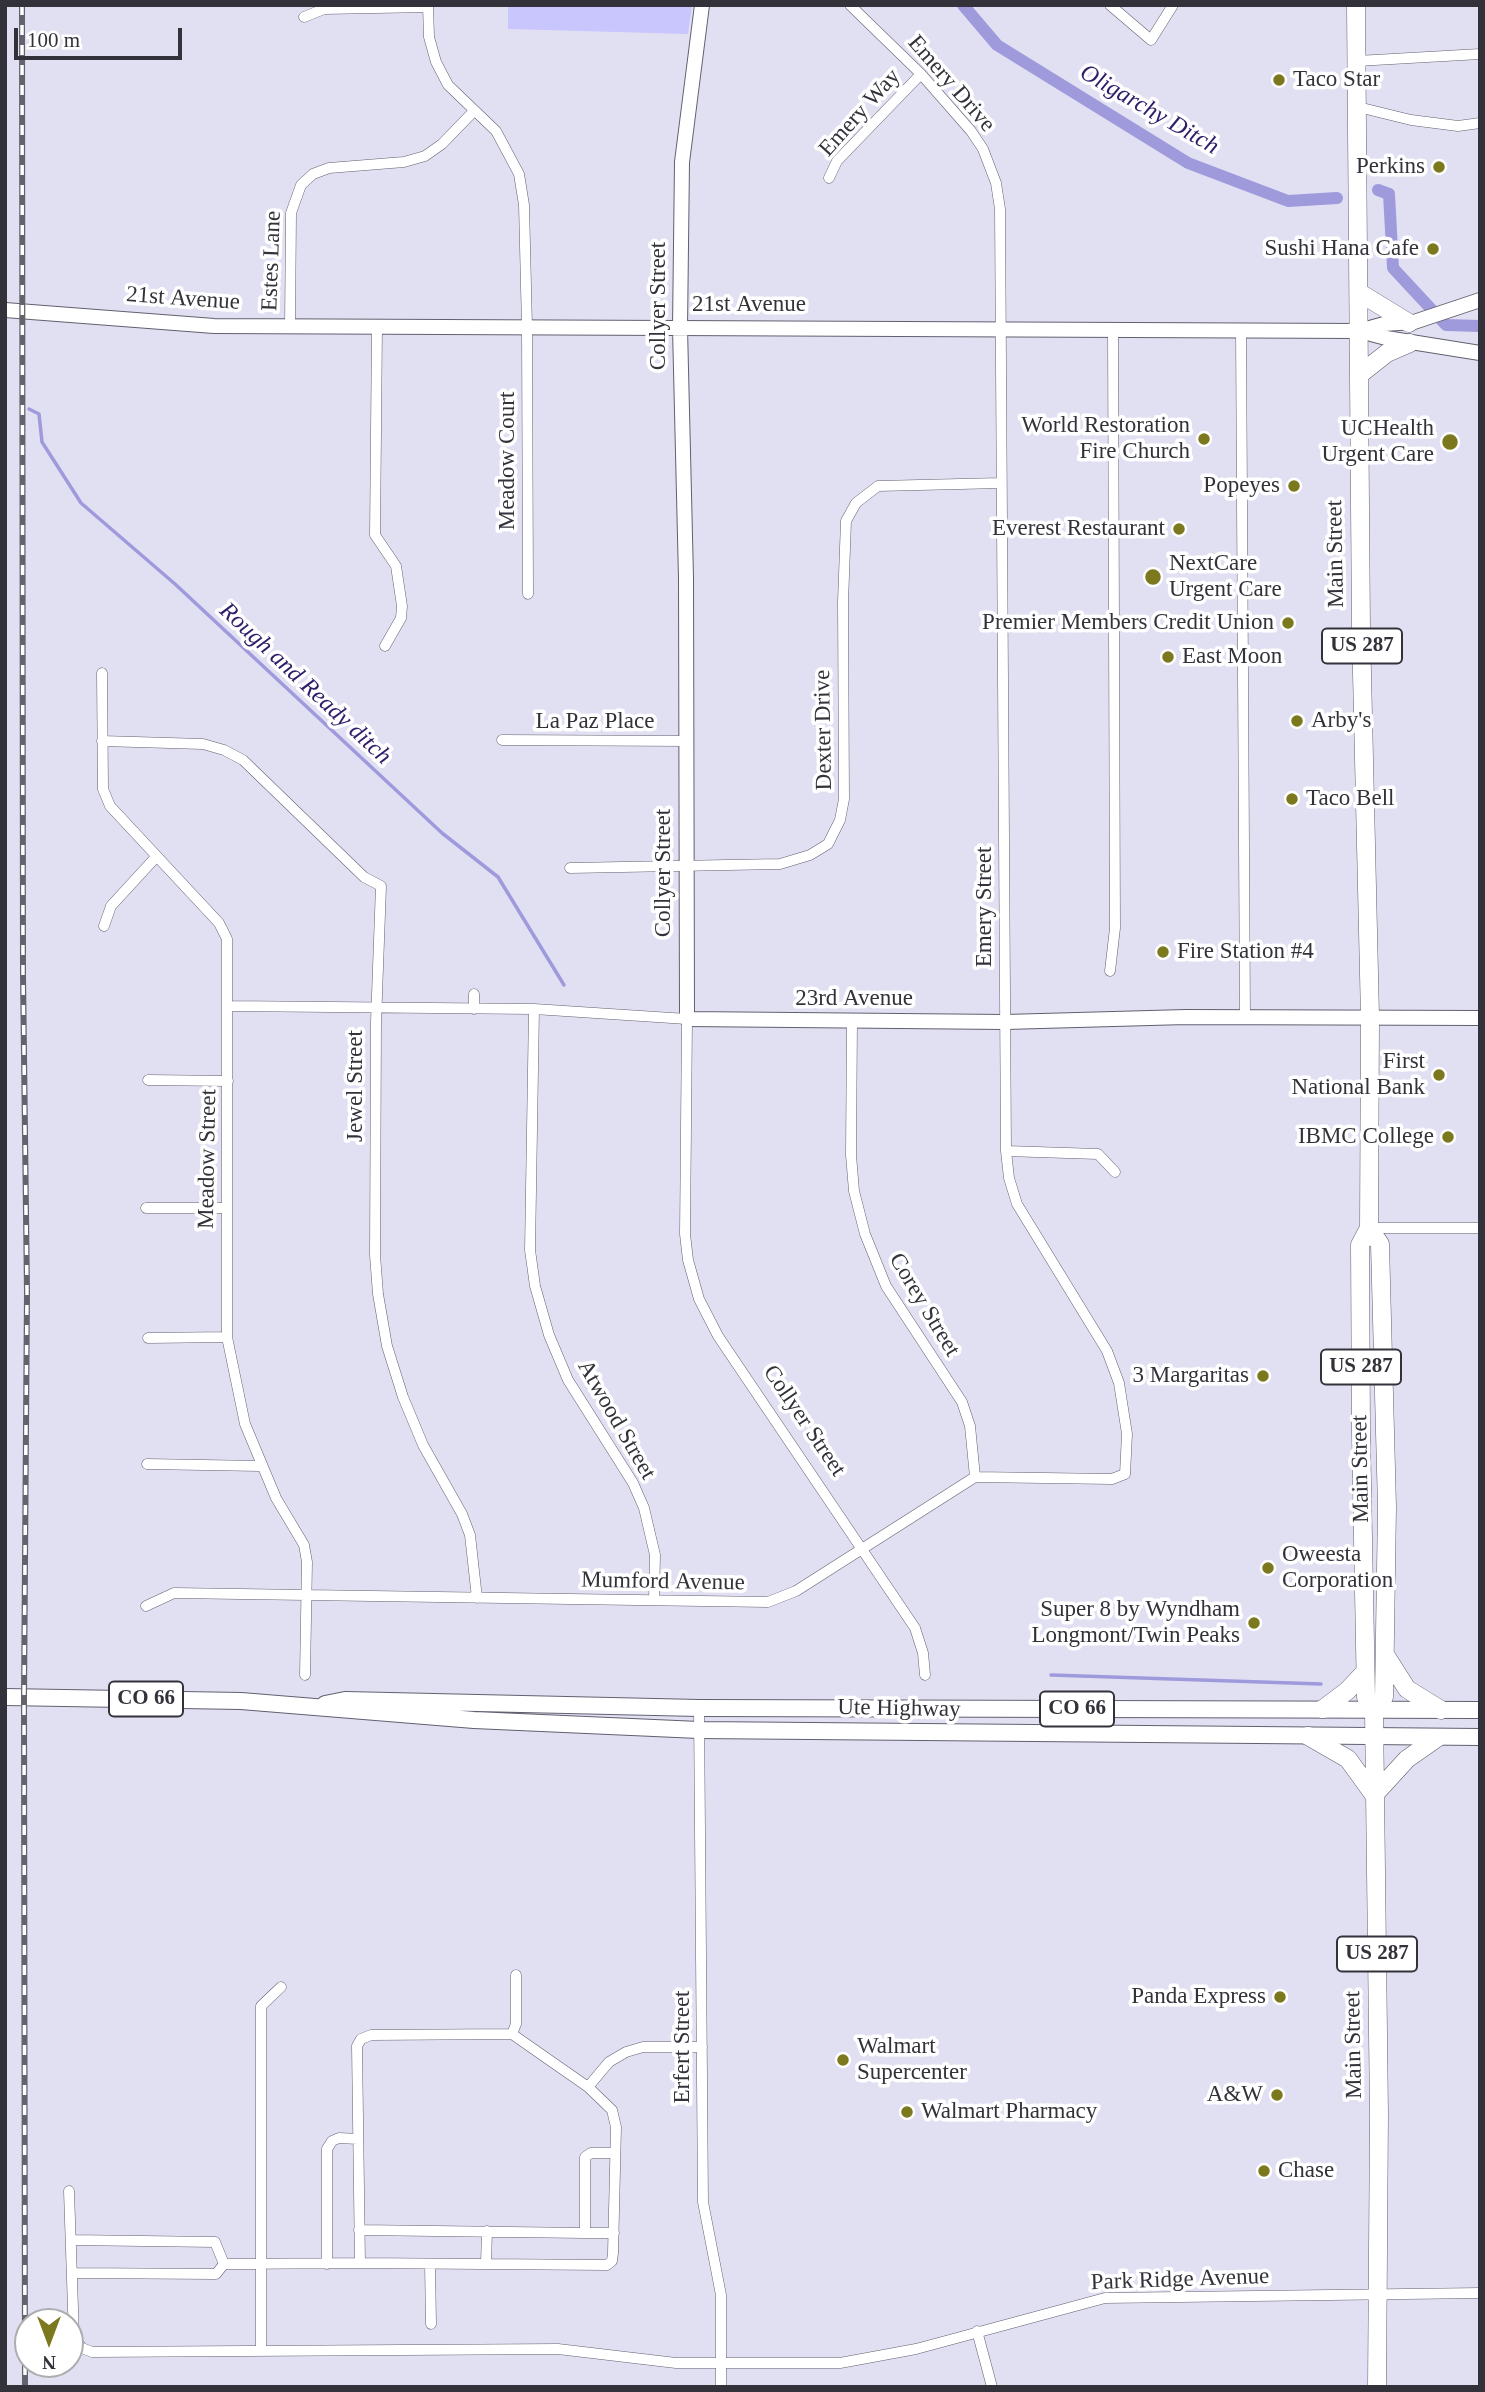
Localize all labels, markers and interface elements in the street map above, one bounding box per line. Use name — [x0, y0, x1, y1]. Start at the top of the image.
scale bar — [18, 14, 186, 58]
text: 100 m — [27, 28, 80, 52]
street label: Emery Drive — [901, 30, 1001, 138]
water label: Oligarchy Ditch — [1074, 59, 1224, 161]
street label: Emery Way — [813, 63, 907, 163]
place label: Taco Star — [1293, 66, 1380, 94]
marker: Taco Star — [1271, 72, 1287, 88]
place label: Perkins — [1356, 153, 1425, 181]
marker: Perkins — [1431, 159, 1447, 175]
street label: Estes Lane — [256, 210, 288, 312]
place label: Sushi Hana Cafe — [1264, 235, 1419, 263]
marker: Sushi Hana Cafe — [1425, 241, 1441, 257]
street label: Collyer Street — [645, 242, 673, 370]
street label: 21st Avenue — [125, 281, 241, 317]
street label: 21st Avenue — [692, 291, 806, 319]
street label: Meadow Court — [494, 392, 522, 530]
place label: World Restoration Fire Church — [1021, 412, 1190, 466]
place label: UCHealth Urgent Care — [1321, 415, 1434, 469]
marker: World Restoration Fire Church — [1196, 431, 1212, 447]
marker: UCHealth Urgent Care — [1440, 432, 1460, 452]
place label: Popeyes — [1203, 472, 1280, 500]
marker: Popeyes — [1286, 478, 1302, 494]
street label: Main Street — [1321, 500, 1351, 608]
place label: Everest Restaurant — [992, 515, 1165, 543]
marker: Everest Restaurant — [1171, 521, 1187, 537]
place label: NextCare Urgent Care — [1169, 550, 1282, 604]
marker: NextCare Urgent Care — [1143, 567, 1163, 587]
water label: Rough and Ready ditch — [213, 597, 397, 771]
place label: Premier Members Credit Union — [982, 609, 1274, 637]
marker: Premier Members Credit Union — [1280, 615, 1296, 631]
road number: US 287 — [1322, 628, 1402, 664]
place label: East Moon — [1182, 643, 1282, 671]
marker: East Moon — [1160, 649, 1176, 665]
street label: Dexter Drive — [809, 669, 839, 791]
place label: Arby's — [1311, 707, 1371, 735]
street label: La Paz Place — [536, 708, 654, 736]
marker: Arby's — [1289, 713, 1305, 729]
place label: Taco Bell — [1306, 785, 1394, 813]
marker: Taco Bell — [1284, 791, 1300, 807]
street label: Collyer Street — [650, 809, 678, 937]
street label: Emery Street — [971, 847, 999, 967]
place label: Fire Station #4 — [1177, 938, 1314, 966]
marker: Fire Station #4 — [1155, 944, 1171, 960]
street label: 23rd Avenue — [795, 985, 913, 1013]
street label: Jewel Street — [342, 1030, 370, 1142]
place label: First National Bank — [1292, 1048, 1425, 1102]
marker: First National Bank — [1431, 1067, 1447, 1083]
street label: Meadow Street — [193, 1089, 223, 1229]
place label: IBMC College — [1298, 1123, 1434, 1151]
marker: IBMC College — [1440, 1129, 1456, 1145]
street label: Corey Street — [882, 1248, 966, 1362]
road number: US 287 — [1321, 1350, 1401, 1384]
street label: Atwood Street — [571, 1355, 661, 1485]
street label: Collyer Street — [757, 1360, 851, 1482]
place label: 3 Margaritas — [1133, 1362, 1249, 1390]
marker: 3 Margaritas — [1255, 1368, 1271, 1384]
street label: Main Street — [1346, 1415, 1376, 1523]
place label: Oweesta Corporation — [1282, 1541, 1393, 1595]
marker: Oweesta Corporation — [1260, 1560, 1276, 1576]
street label: Mumford Avenue — [581, 1567, 745, 1597]
place label: Super 8 by Wyndham Longmont/Twin Peaks — [1031, 1596, 1240, 1650]
marker: Super 8 by Wyndham Longmont/Twin Peaks — [1246, 1615, 1262, 1631]
road number: CO 66 — [109, 1682, 183, 1716]
road number: CO 66 — [1040, 1692, 1114, 1726]
street label: Ute Highway — [837, 1694, 961, 1724]
road number: US 287 — [1337, 1937, 1417, 1972]
place label: Panda Express — [1131, 1983, 1266, 2011]
marker: Panda Express — [1272, 1989, 1288, 2005]
street label: Erfert Street — [669, 1990, 697, 2104]
street label: Main Street — [1339, 1991, 1369, 2099]
place label: Walmart Supercenter — [857, 2033, 967, 2087]
marker: Walmart Supercenter — [835, 2052, 851, 2068]
place label: A&W — [1207, 2081, 1263, 2109]
marker: A&W — [1269, 2087, 1285, 2103]
place label: Walmart Pharmacy — [921, 2098, 1097, 2126]
marker: Walmart Pharmacy — [899, 2104, 915, 2120]
place label: Chase — [1278, 2157, 1334, 2185]
marker: Chase — [1256, 2163, 1272, 2179]
street label: Park Ridge Avenue — [1090, 2263, 1270, 2297]
north arrow — [14, 2308, 84, 2378]
text: N — [42, 2352, 56, 2373]

